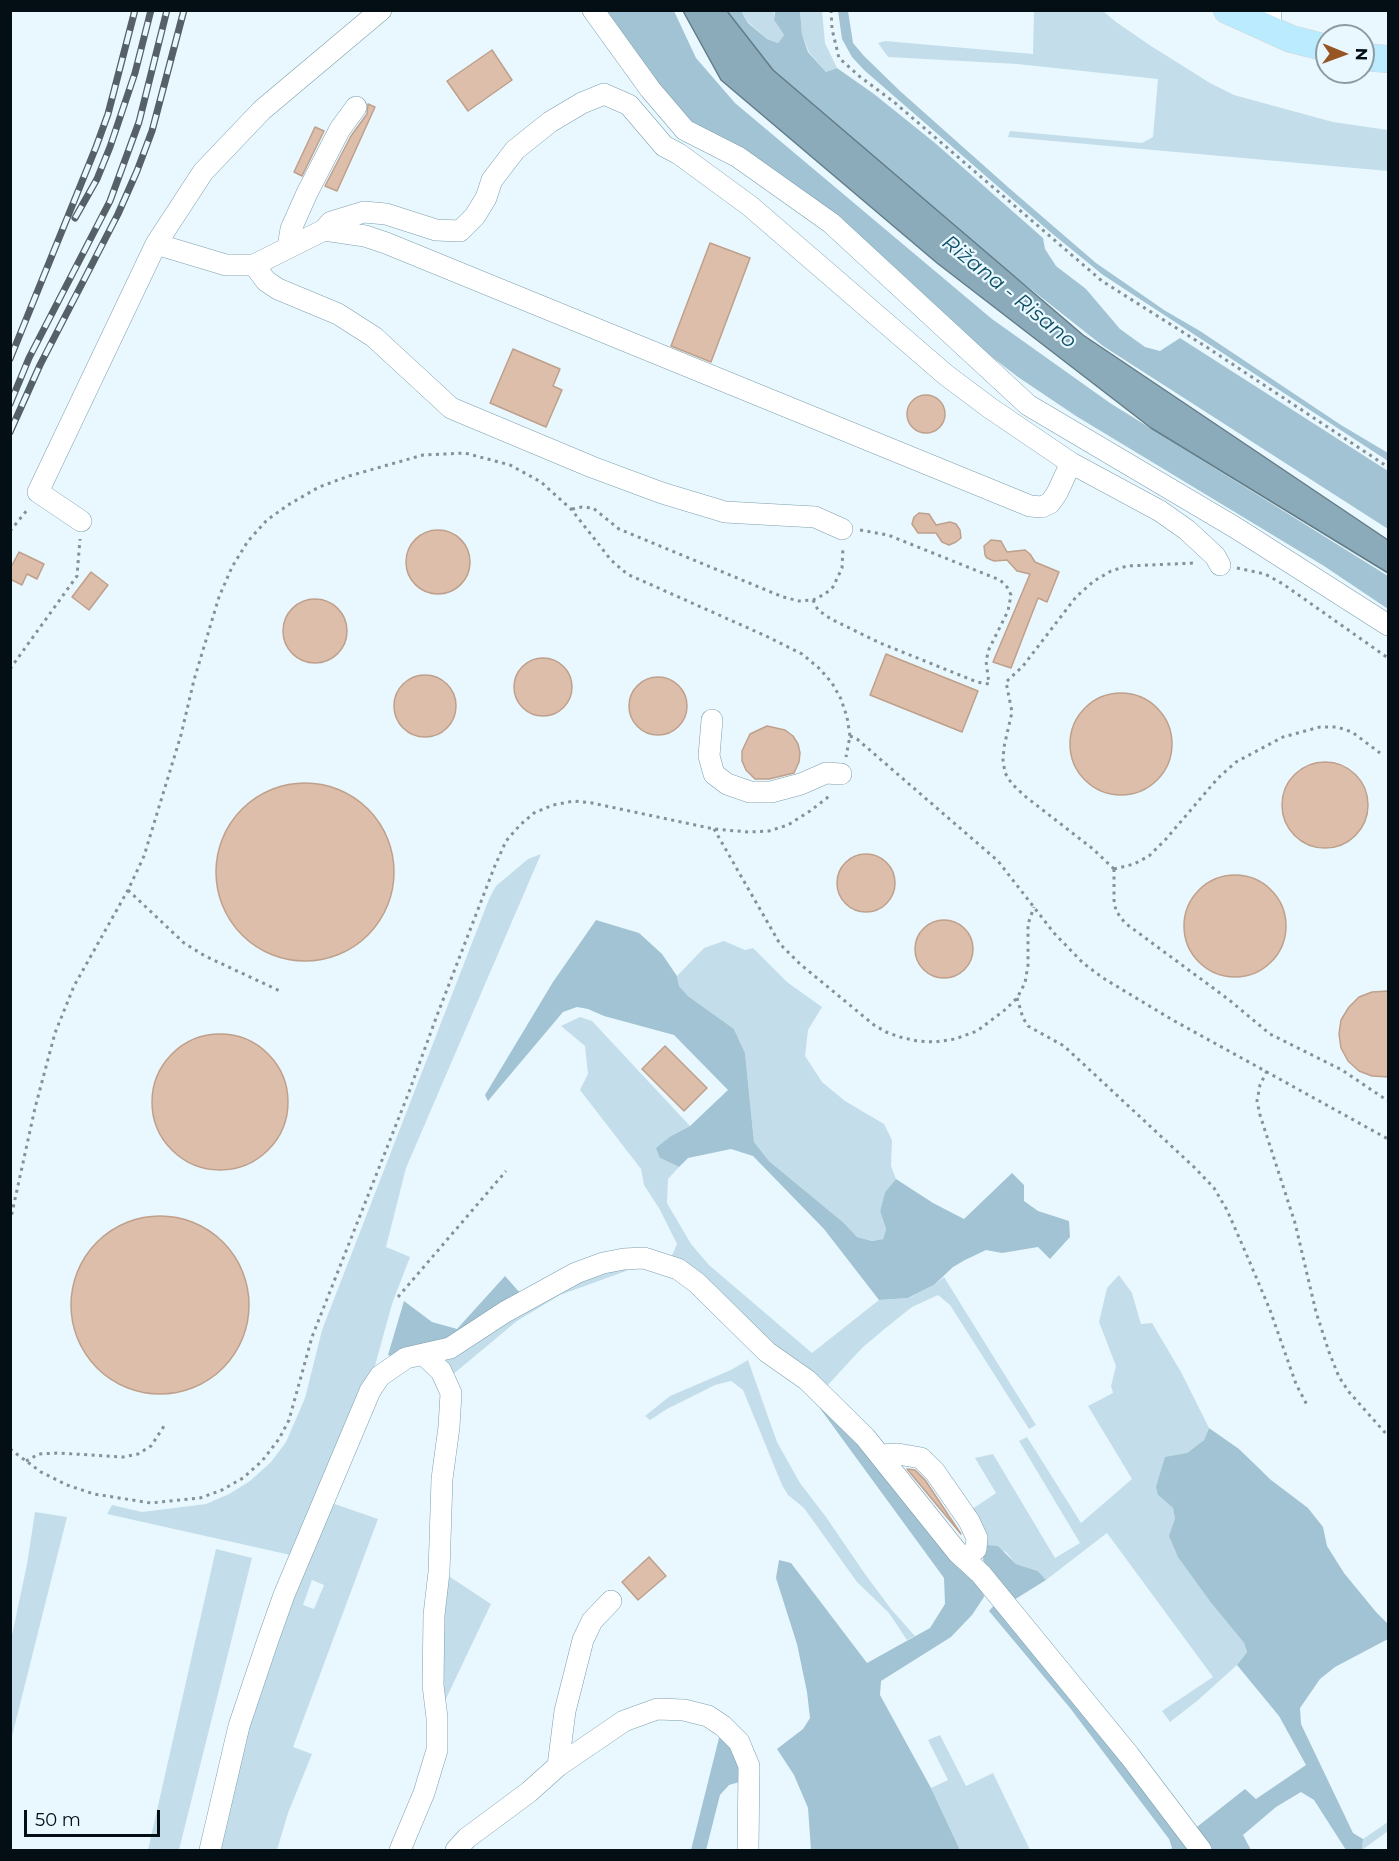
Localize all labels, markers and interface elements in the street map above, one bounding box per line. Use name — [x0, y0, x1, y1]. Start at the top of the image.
north arrow — [1315, 24, 1375, 84]
text: N — [1352, 48, 1371, 61]
water label: Rižana - Risano — [937, 230, 1081, 354]
scale bar — [27, 1798, 164, 1836]
text: 50 m — [35, 1809, 81, 1831]

